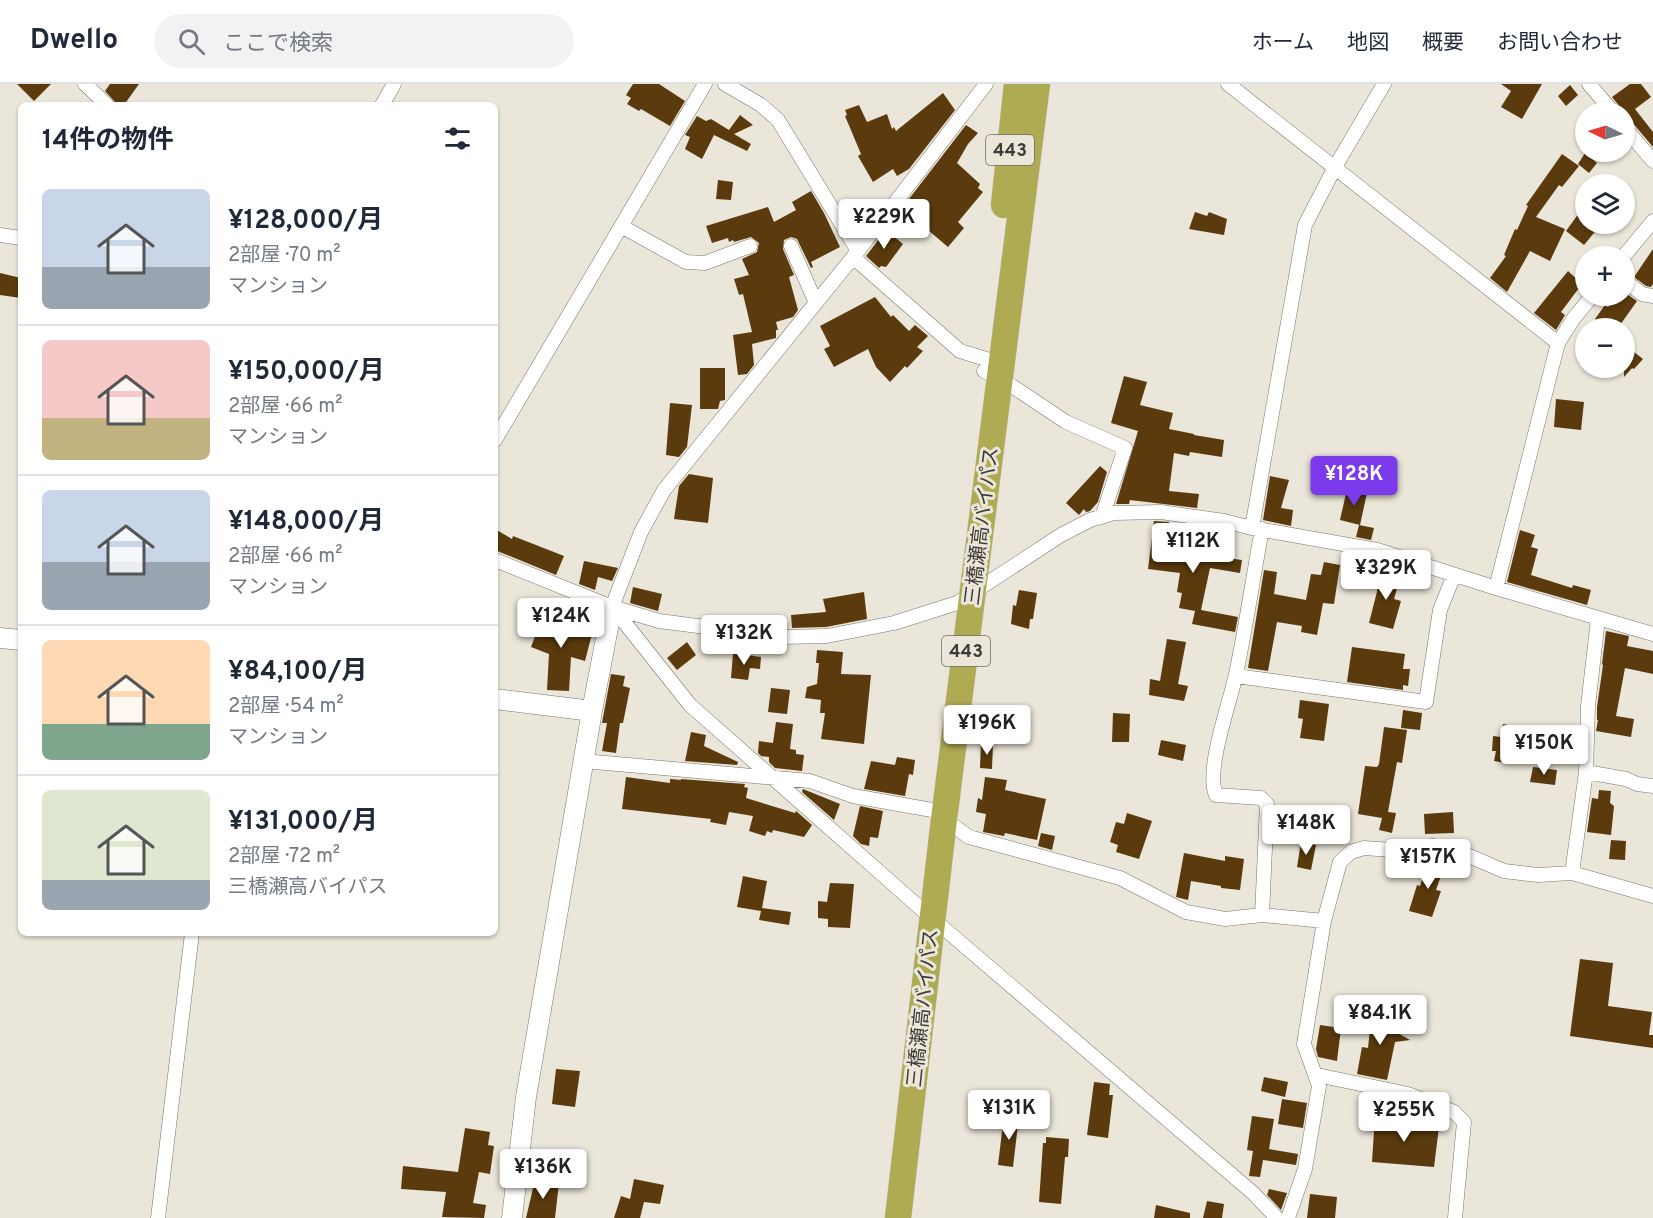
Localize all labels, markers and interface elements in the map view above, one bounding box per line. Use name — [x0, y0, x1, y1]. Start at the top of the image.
search box — [154, 14, 574, 68]
text: Dwello — [30, 23, 118, 59]
icon: search — [175, 25, 208, 58]
text: ホーム — [1252, 30, 1314, 57]
text: 地図 — [1347, 30, 1389, 57]
text: 概要 — [1422, 30, 1464, 57]
text: お問い合わせ — [1497, 30, 1623, 57]
text: ここで検索 — [223, 31, 333, 58]
north arrow — [1575, 102, 1635, 162]
map controls — [1575, 102, 1635, 378]
icon: filters — [441, 122, 474, 155]
text: 14件の物件 — [42, 125, 173, 158]
road number: 443 — [986, 135, 1034, 165]
button: layers — [1575, 174, 1635, 234]
pin: ¥229K — [842, 199, 926, 250]
text: ¥128,000/月 — [228, 205, 383, 238]
text: ¥229K — [852, 205, 916, 231]
icon: home — [90, 213, 162, 285]
text: 2部屋 · 70 m² — [228, 243, 340, 269]
button: + — [1575, 246, 1635, 306]
text: マンション — [228, 274, 328, 300]
button: − — [1575, 318, 1635, 378]
text: ¥150,000/月 — [228, 356, 385, 389]
icon: home — [90, 364, 162, 436]
text: 2部屋 · 66 m² — [228, 394, 342, 420]
text: マンション — [228, 425, 328, 451]
street label: 三橋瀬高バイパス — [960, 445, 1006, 607]
pin: ¥128K — [1312, 456, 1396, 507]
text: ¥128K — [1324, 462, 1384, 488]
text: ¥148,000/月 — [228, 506, 384, 539]
icon: home — [90, 514, 162, 586]
pin: ¥112K — [1151, 523, 1235, 574]
text: ¥112K — [1166, 529, 1220, 555]
text: 2部屋 · 66 m² — [228, 544, 342, 570]
pin: ¥329K — [1344, 550, 1428, 601]
text: ¥329K — [1355, 556, 1417, 582]
text: マンション — [228, 575, 328, 601]
pin: ¥124K — [519, 598, 603, 649]
text: ¥124K — [531, 604, 591, 630]
pin: ¥132K — [702, 615, 786, 666]
text: ¥132K — [715, 621, 773, 647]
road number: 443 — [942, 636, 990, 666]
text: ¥84,100/月 — [228, 656, 368, 689]
icon: home — [90, 664, 162, 736]
text: 2部屋 · 54 m² — [228, 694, 344, 720]
pin: ¥196K — [945, 705, 1029, 756]
text: ¥196K — [958, 711, 1016, 737]
text: マンション — [228, 725, 328, 751]
pin: ¥150K — [1502, 725, 1586, 776]
text: ¥150K — [1514, 731, 1574, 757]
pin: ¥148K — [1264, 805, 1348, 856]
text: ¥131,000/月 — [228, 806, 378, 839]
text: ¥148K — [1276, 811, 1336, 837]
icon: home — [90, 814, 162, 886]
pin: ¥157K — [1386, 839, 1470, 890]
text: 2部屋 · 72 m² — [228, 844, 340, 870]
text: ¥157K — [1399, 845, 1457, 871]
text: 三橋瀬高バイパス — [228, 875, 388, 901]
street label: 三橋瀬高バイパス — [903, 927, 945, 1089]
pin: ¥84.1K — [1331, 995, 1429, 1046]
text: ¥84.1K — [1348, 1001, 1412, 1027]
pin: ¥131K — [967, 1090, 1051, 1141]
pin: ¥255K — [1362, 1092, 1446, 1143]
text: ¥131K — [982, 1096, 1036, 1122]
text: ¥255K — [1373, 1098, 1435, 1124]
pin: ¥136K — [501, 1149, 585, 1200]
text: ¥136K — [514, 1155, 572, 1181]

